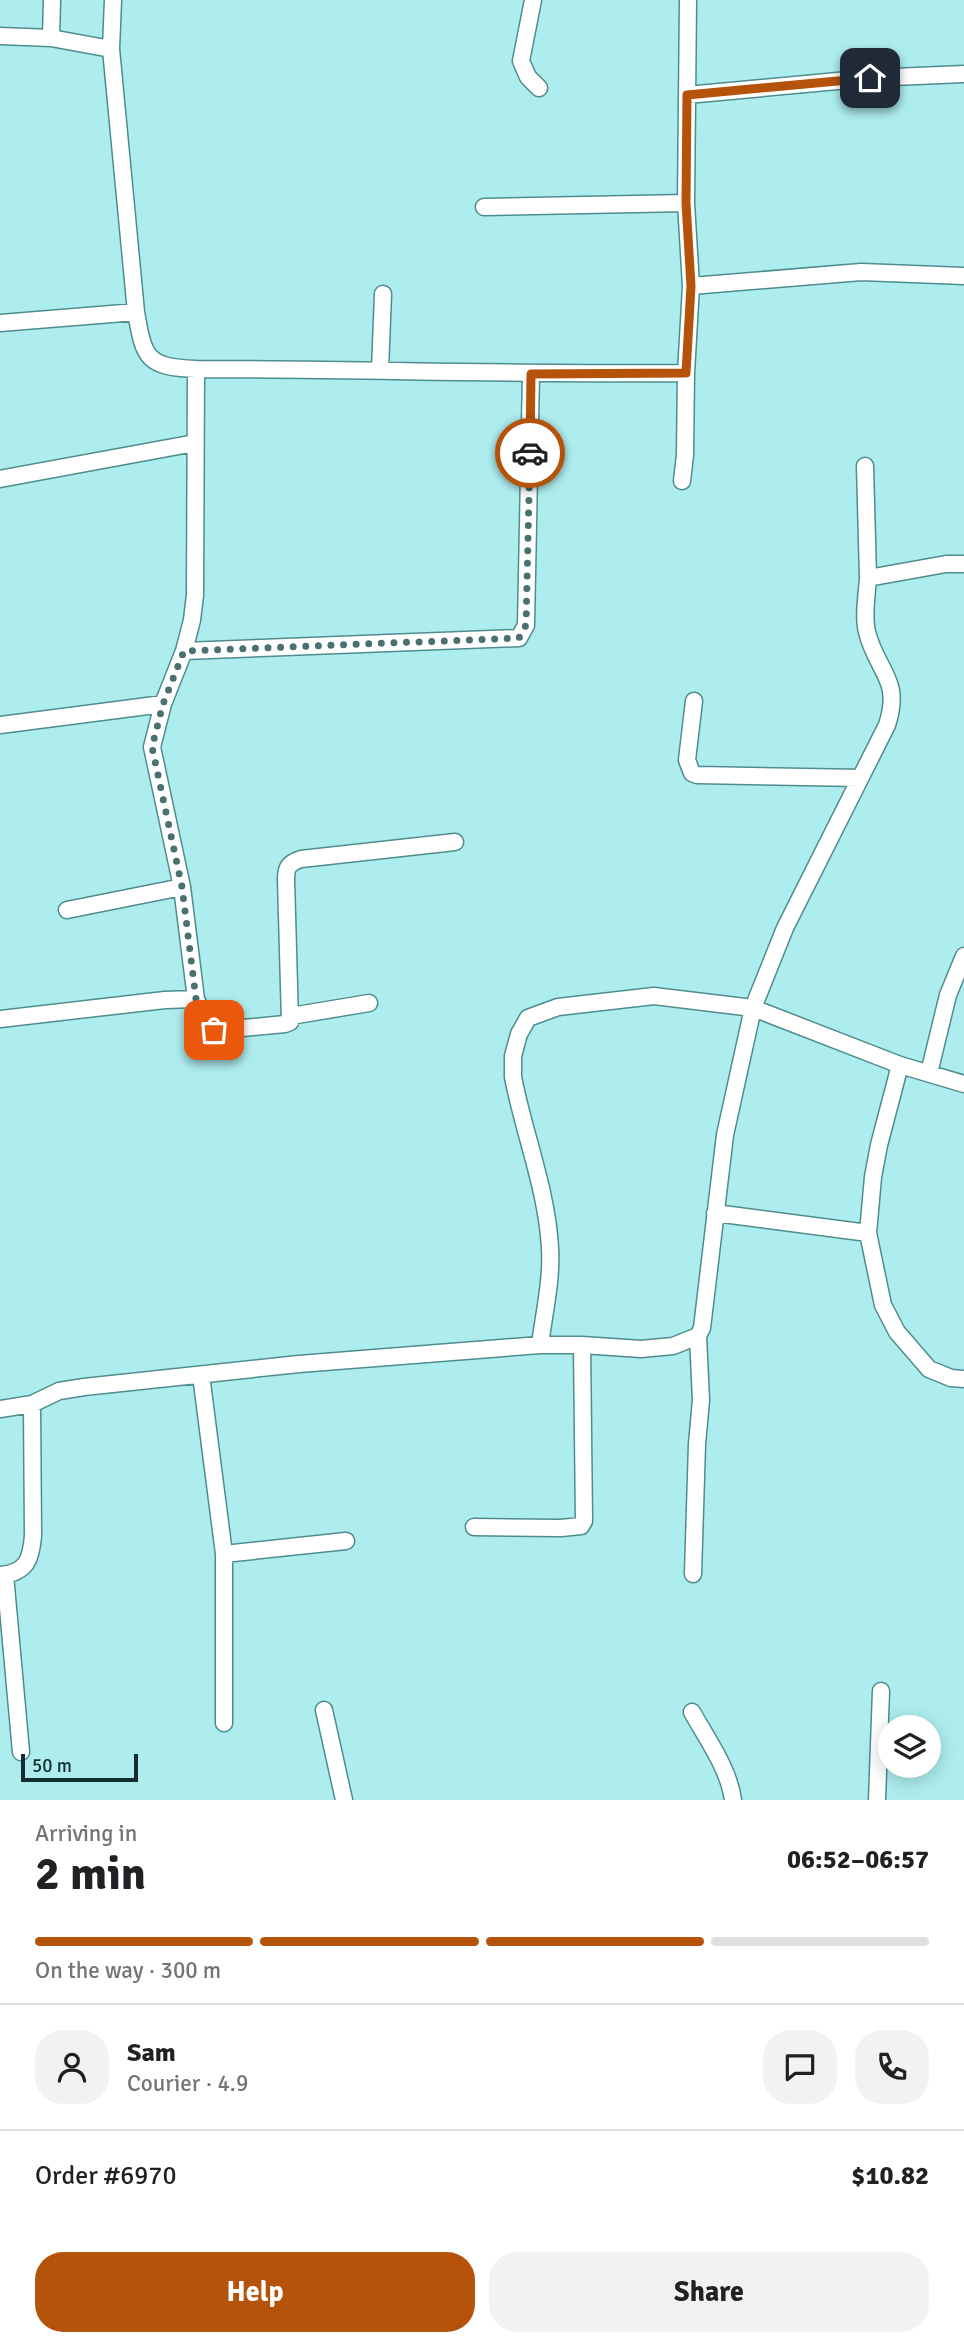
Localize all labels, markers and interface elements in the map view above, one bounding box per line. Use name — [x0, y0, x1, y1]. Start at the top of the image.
pin — [840, 48, 900, 108]
icon: home — [851, 59, 889, 97]
courier — [495, 418, 565, 488]
icon: car — [511, 434, 549, 472]
pin — [184, 1000, 244, 1060]
icon: bag — [195, 1011, 233, 1049]
map controls — [878, 1715, 941, 1778]
button: layers — [878, 1715, 941, 1778]
scale bar — [21, 1751, 138, 1783]
text: 50 m — [32, 1754, 72, 1778]
text: Arriving in — [35, 1819, 137, 1848]
text: 06:52–06:57 — [787, 1844, 929, 1876]
text: 2 min — [35, 1846, 146, 1902]
text: On the way · 300 m — [35, 1956, 221, 1985]
button: person — [35, 2030, 109, 2104]
button: chat — [763, 2030, 837, 2104]
button: phone — [855, 2030, 929, 2104]
text: Sam — [127, 2037, 176, 2069]
text: Courier · 4.9 — [127, 2069, 248, 2098]
text: Order #6970 — [35, 2160, 176, 2192]
text: $10.82 — [851, 2160, 929, 2192]
button: Help — [35, 2252, 475, 2332]
button: Share — [489, 2252, 929, 2332]

